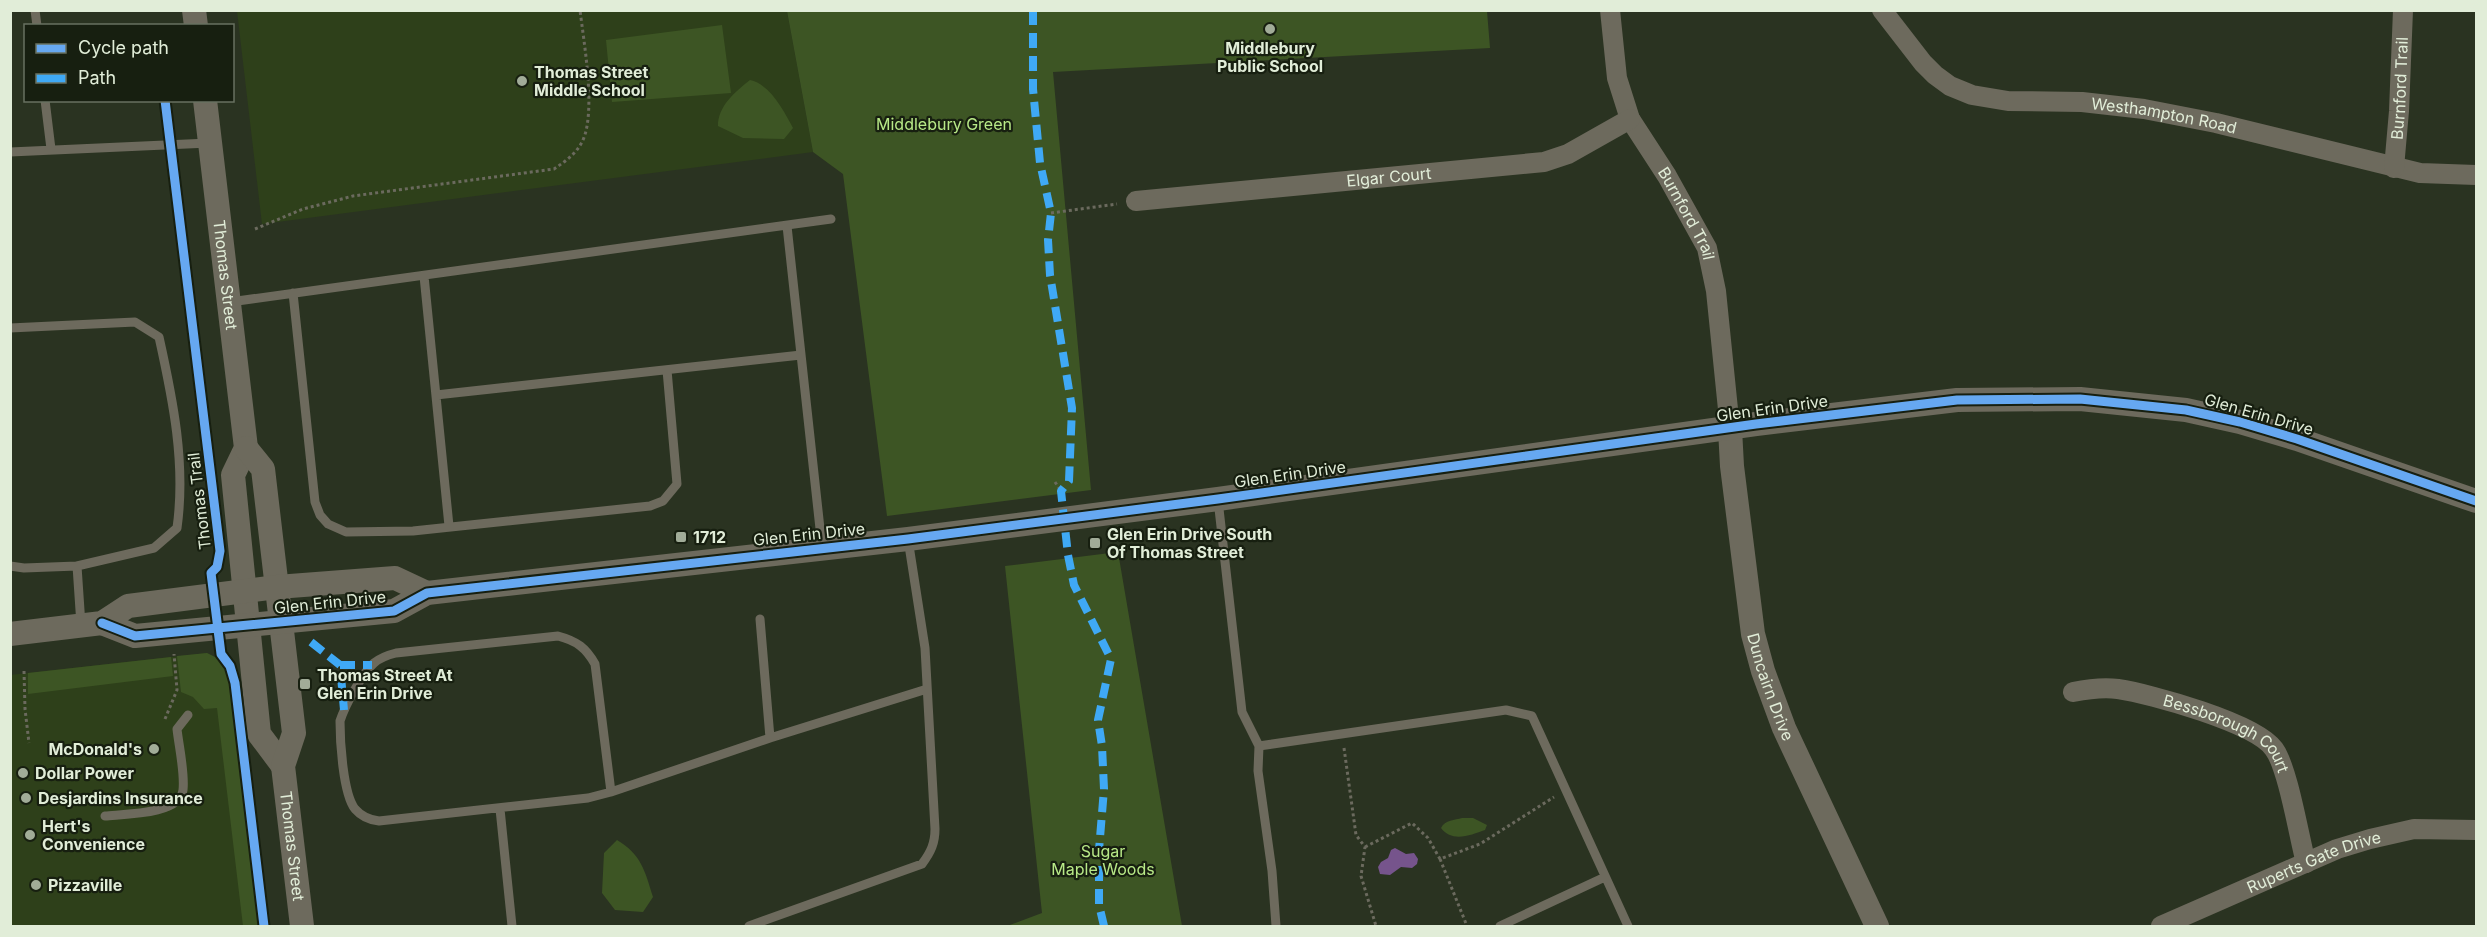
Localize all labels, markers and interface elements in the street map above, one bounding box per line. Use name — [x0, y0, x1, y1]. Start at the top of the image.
marker: Middlebury Public School — [1263, 22, 1277, 36]
legend — [24, 24, 234, 102]
street label: Burnford Trail — [2387, 36, 2412, 140]
text: Cycle path — [78, 37, 169, 58]
place label: Middlebury Public School — [1217, 38, 1323, 76]
place label: Thomas Street Middle School — [534, 62, 649, 100]
text: Path — [78, 67, 116, 88]
marker: Thomas Street Middle School — [515, 74, 529, 88]
street label: Westhampton Road — [2090, 93, 2239, 138]
park label: Middlebury Green — [876, 114, 1012, 134]
street label: Elgar Court — [1346, 163, 1432, 191]
street label: Burnford Trail — [1654, 163, 1719, 262]
street label: Thomas Street — [209, 219, 242, 331]
street label: Glen Erin Drive — [2202, 389, 2316, 439]
street label: Glen Erin Drive — [1715, 390, 1829, 426]
street label: Thomas Trail — [183, 451, 215, 551]
street label: Glen Erin Drive — [1233, 456, 1347, 492]
street label: Glen Erin Drive — [752, 518, 866, 550]
place label: Glen Erin Drive South Of Thomas Street — [1107, 524, 1272, 562]
place label: 1712 — [693, 527, 726, 547]
marker: 1712 — [674, 530, 688, 544]
marker: Glen Erin Drive South Of Thomas Street — [1088, 536, 1102, 550]
street label: Glen Erin Drive — [273, 586, 387, 618]
street label: Duncairn Drive — [1743, 631, 1799, 744]
place label: Thomas Street At Glen Erin Drive — [317, 665, 453, 703]
marker: Thomas Street At Glen Erin Drive — [298, 677, 312, 691]
street label: Bessborough Court — [2161, 690, 2294, 775]
place label: McDonald's — [48, 739, 142, 759]
marker: McDonald's — [147, 742, 161, 756]
place label: Dollar Power — [35, 763, 134, 783]
marker: Dollar Power — [16, 766, 30, 780]
place label: Desjardins Insurance — [38, 788, 203, 808]
street label: Thomas Street — [276, 790, 309, 902]
marker: Desjardins Insurance — [19, 791, 33, 805]
place label: Hert's Convenience — [42, 816, 145, 854]
street label: Ruperts Gate Drive — [2244, 827, 2383, 897]
marker: Hert's Convenience — [23, 828, 37, 842]
park label: Sugar Maple Woods — [1051, 841, 1155, 879]
place label: Pizzaville — [48, 875, 122, 895]
marker: Pizzaville — [29, 878, 43, 892]

